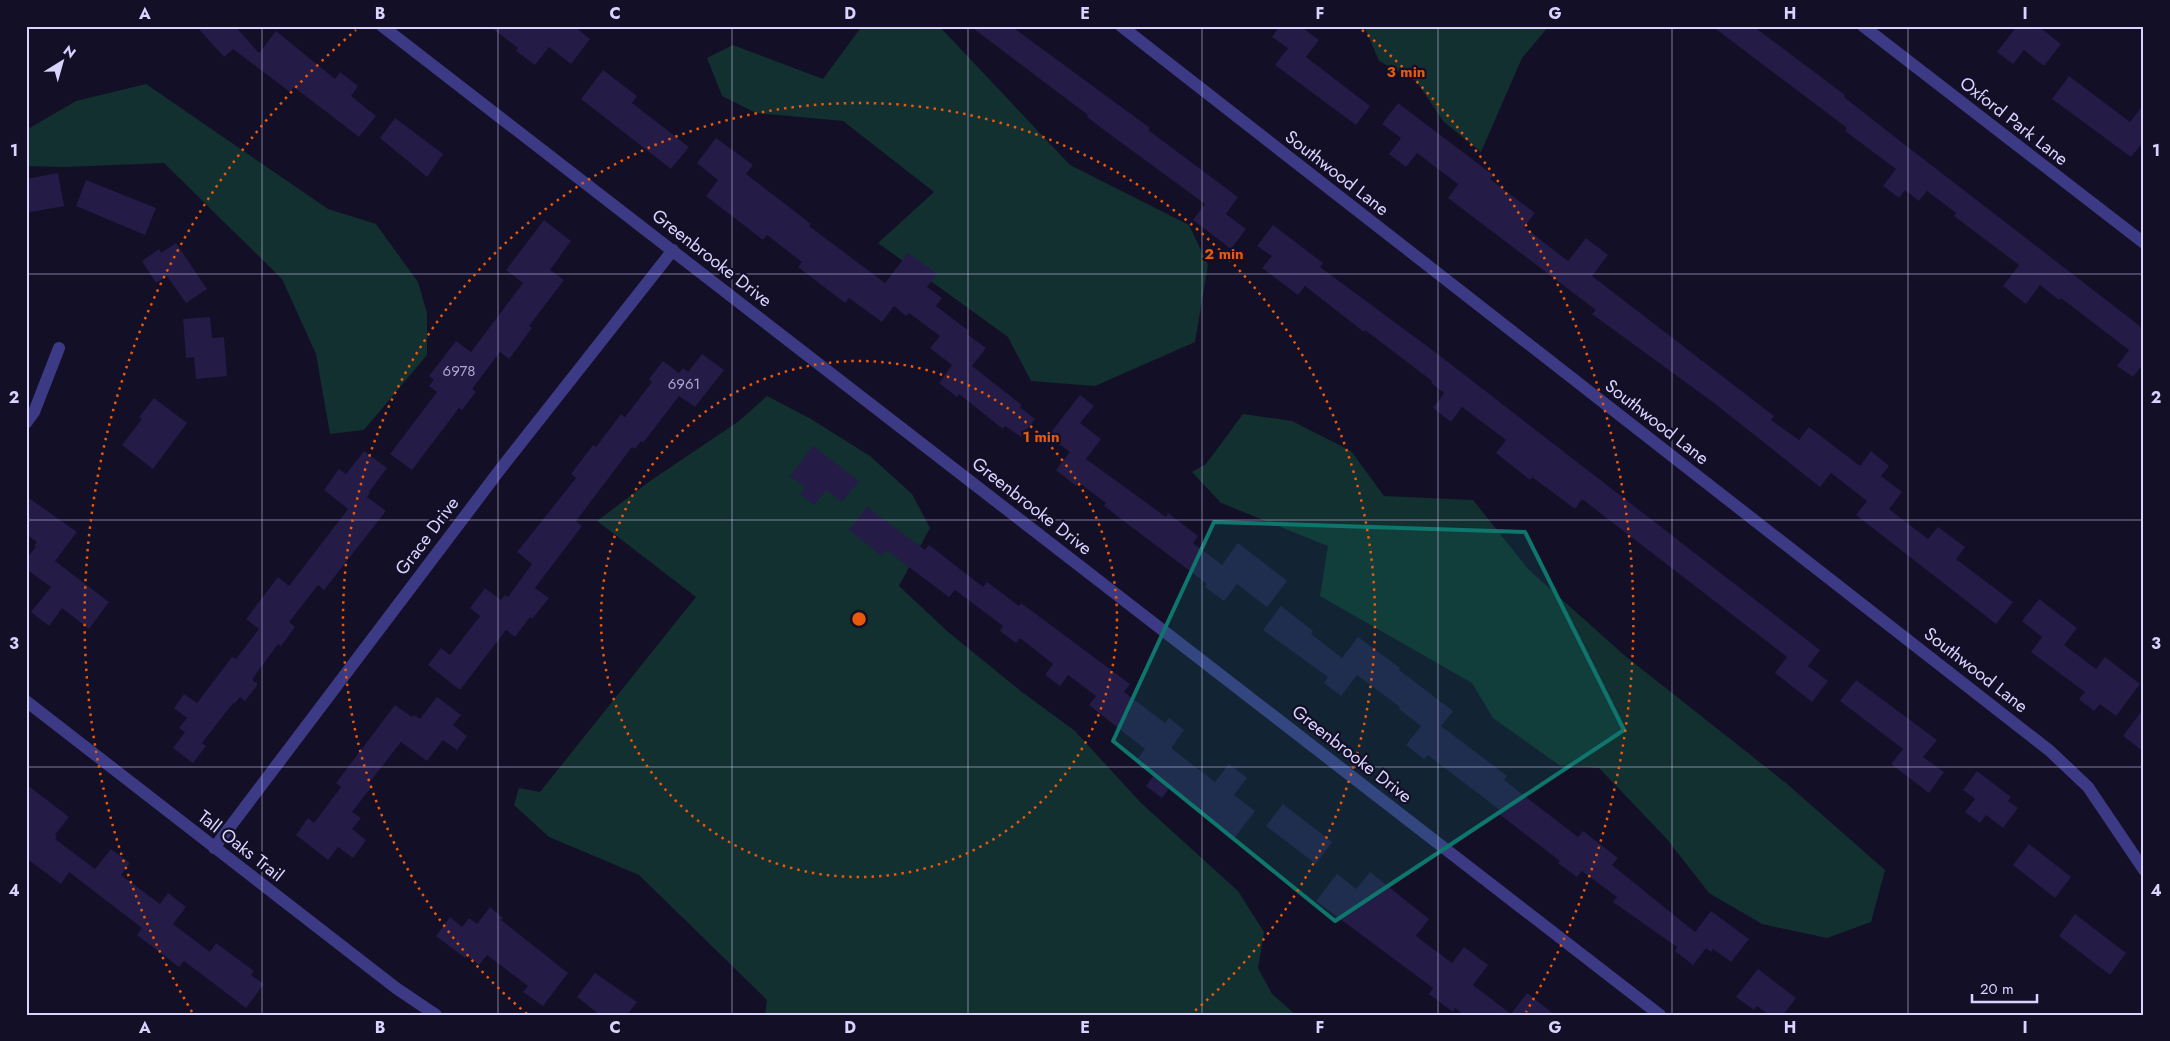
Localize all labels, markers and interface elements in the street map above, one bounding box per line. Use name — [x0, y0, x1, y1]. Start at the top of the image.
text: A — [138, 2, 151, 25]
text: B — [375, 2, 385, 25]
text: C — [609, 2, 621, 25]
text: D — [844, 2, 856, 25]
text: E — [1080, 2, 1090, 25]
text: F — [1316, 2, 1324, 25]
text: G — [1548, 2, 1562, 25]
text: H — [1784, 2, 1796, 25]
text: I — [2022, 2, 2028, 25]
north arrow — [38, 38, 88, 88]
text: N — [59, 40, 80, 63]
text: 3 min — [1387, 61, 1425, 83]
street label: Oxford Park Lane — [1954, 70, 2074, 172]
street label: Southwood Lane — [1280, 124, 1394, 222]
text: 1 — [10, 139, 18, 162]
text: 1 — [2152, 139, 2160, 162]
street label: Greenbrooke Drive — [646, 203, 778, 313]
text: 2 min — [1204, 243, 1244, 265]
house number: 6978 — [443, 360, 475, 382]
house number: 6961 — [668, 373, 700, 395]
street label: Southwood Lane — [1600, 373, 1714, 471]
text: 2 — [9, 386, 19, 409]
text: 2 — [2151, 386, 2161, 409]
text: 1 min — [1022, 426, 1060, 448]
street label: Greenbrooke Drive — [966, 451, 1098, 561]
street label: Grace Drive — [389, 491, 465, 581]
centre of rings — [850, 610, 868, 628]
street label: Southwood Lane — [1919, 621, 2033, 719]
text: 3 — [9, 632, 19, 655]
text: 3 — [2151, 632, 2161, 655]
street label: Greenbrooke Drive — [1286, 699, 1418, 809]
street label: Tall Oaks Trail — [192, 804, 290, 888]
text: 4 — [8, 879, 20, 902]
text: 4 — [2150, 879, 2162, 902]
scale bar — [1972, 971, 2038, 1003]
text: 20 m — [1980, 978, 2014, 1000]
text: A — [138, 1016, 151, 1039]
text: B — [375, 1016, 385, 1039]
text: C — [609, 1016, 621, 1039]
text: D — [844, 1016, 856, 1039]
text: E — [1080, 1016, 1090, 1039]
text: F — [1316, 1016, 1324, 1039]
text: G — [1548, 1016, 1562, 1039]
text: H — [1784, 1016, 1796, 1039]
text: I — [2022, 1016, 2028, 1039]

